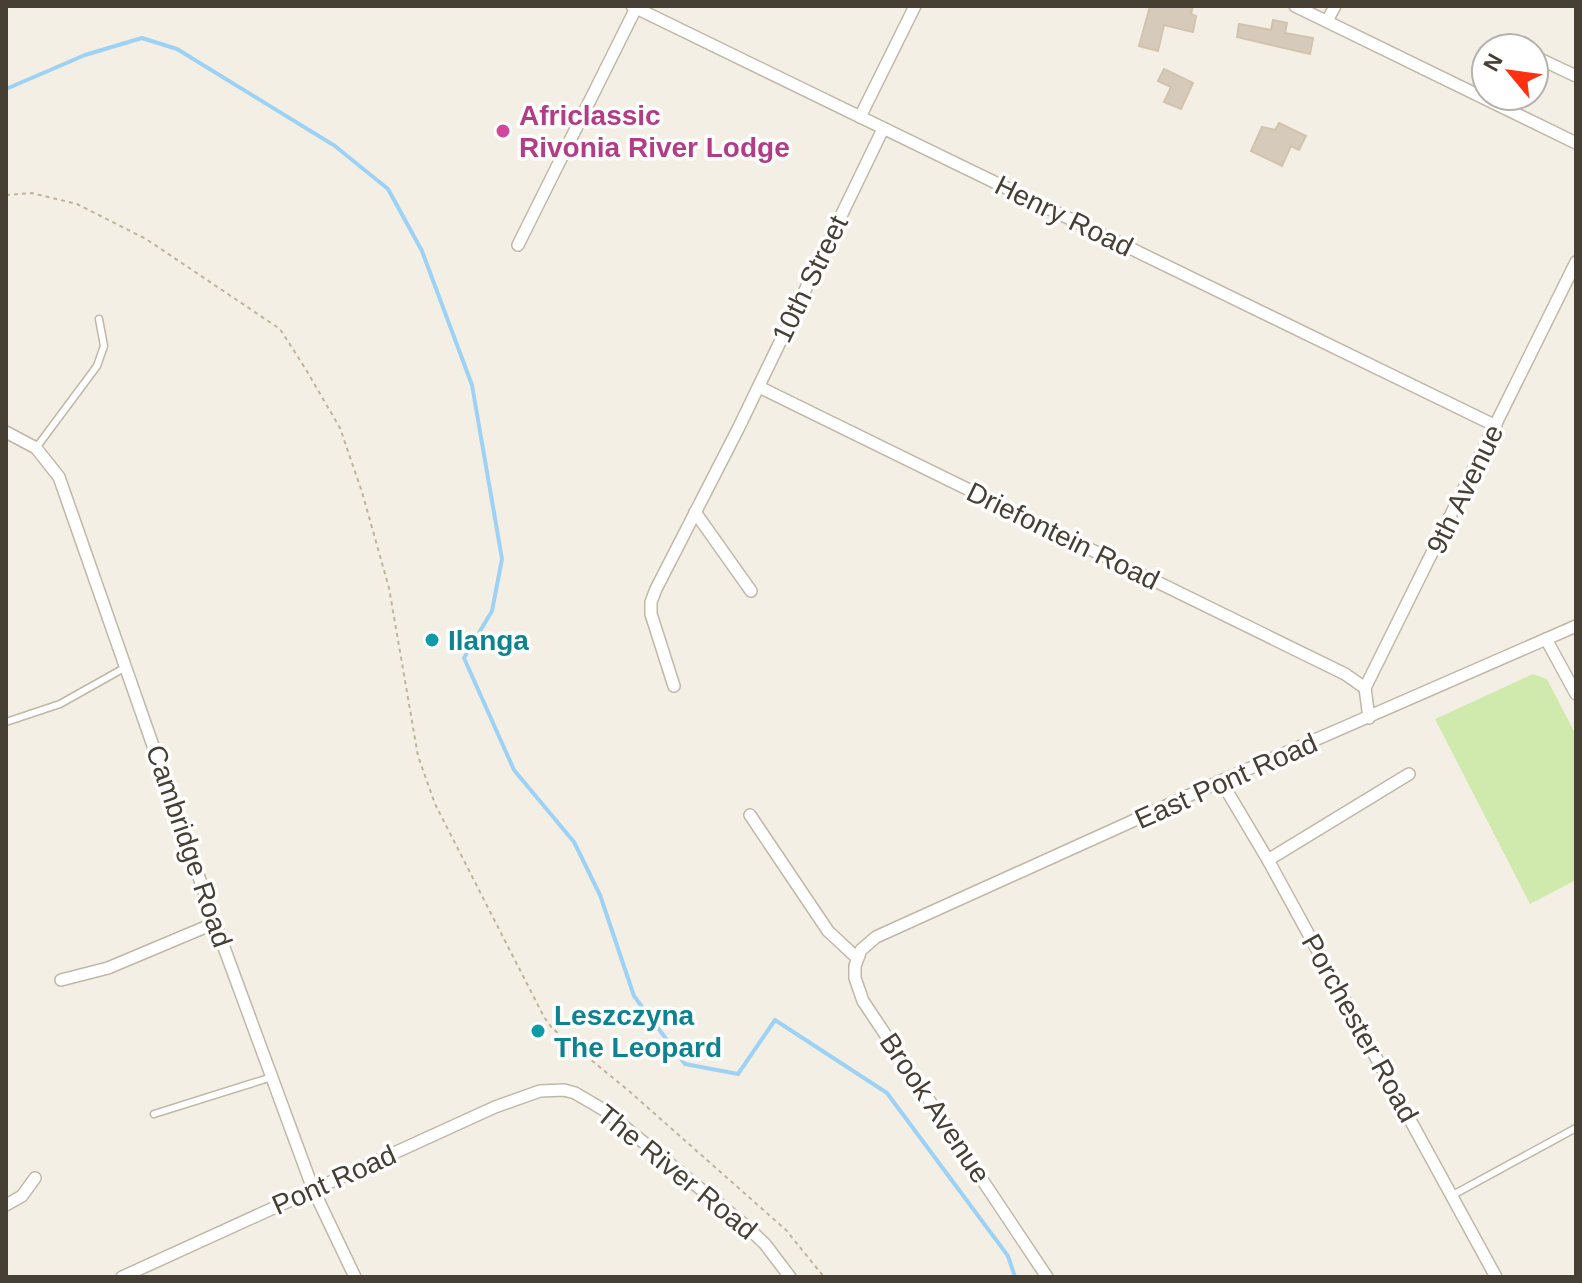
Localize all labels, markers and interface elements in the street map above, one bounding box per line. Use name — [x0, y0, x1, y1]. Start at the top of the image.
north arrow — [1470, 32, 1550, 112]
text: N — [1478, 50, 1508, 76]
place label: Africlassic Rivonia River Lodge — [519, 100, 790, 163]
marker: Africlassic Rivonia River Lodge — [494, 122, 512, 140]
street label: Henry Road — [990, 169, 1138, 263]
street label: 10th Street — [766, 210, 854, 347]
street label: 9th Avenue — [1420, 419, 1510, 559]
street label: Driefontein Road — [962, 476, 1164, 596]
place label: Ilanga — [448, 625, 529, 656]
marker: Ilanga — [423, 631, 441, 649]
street label: East Pont Road — [1130, 727, 1322, 835]
street label: Cambridge Road — [140, 741, 238, 951]
street label: Porchester Road — [1296, 929, 1424, 1127]
place label: Leszczyna The Leopard — [554, 1000, 722, 1063]
marker: Leszczyna The Leopard — [529, 1022, 547, 1040]
street label: Brook Avenue — [874, 1027, 996, 1189]
street label: The River Road — [591, 1098, 763, 1246]
street label: Pont Road — [267, 1139, 401, 1221]

